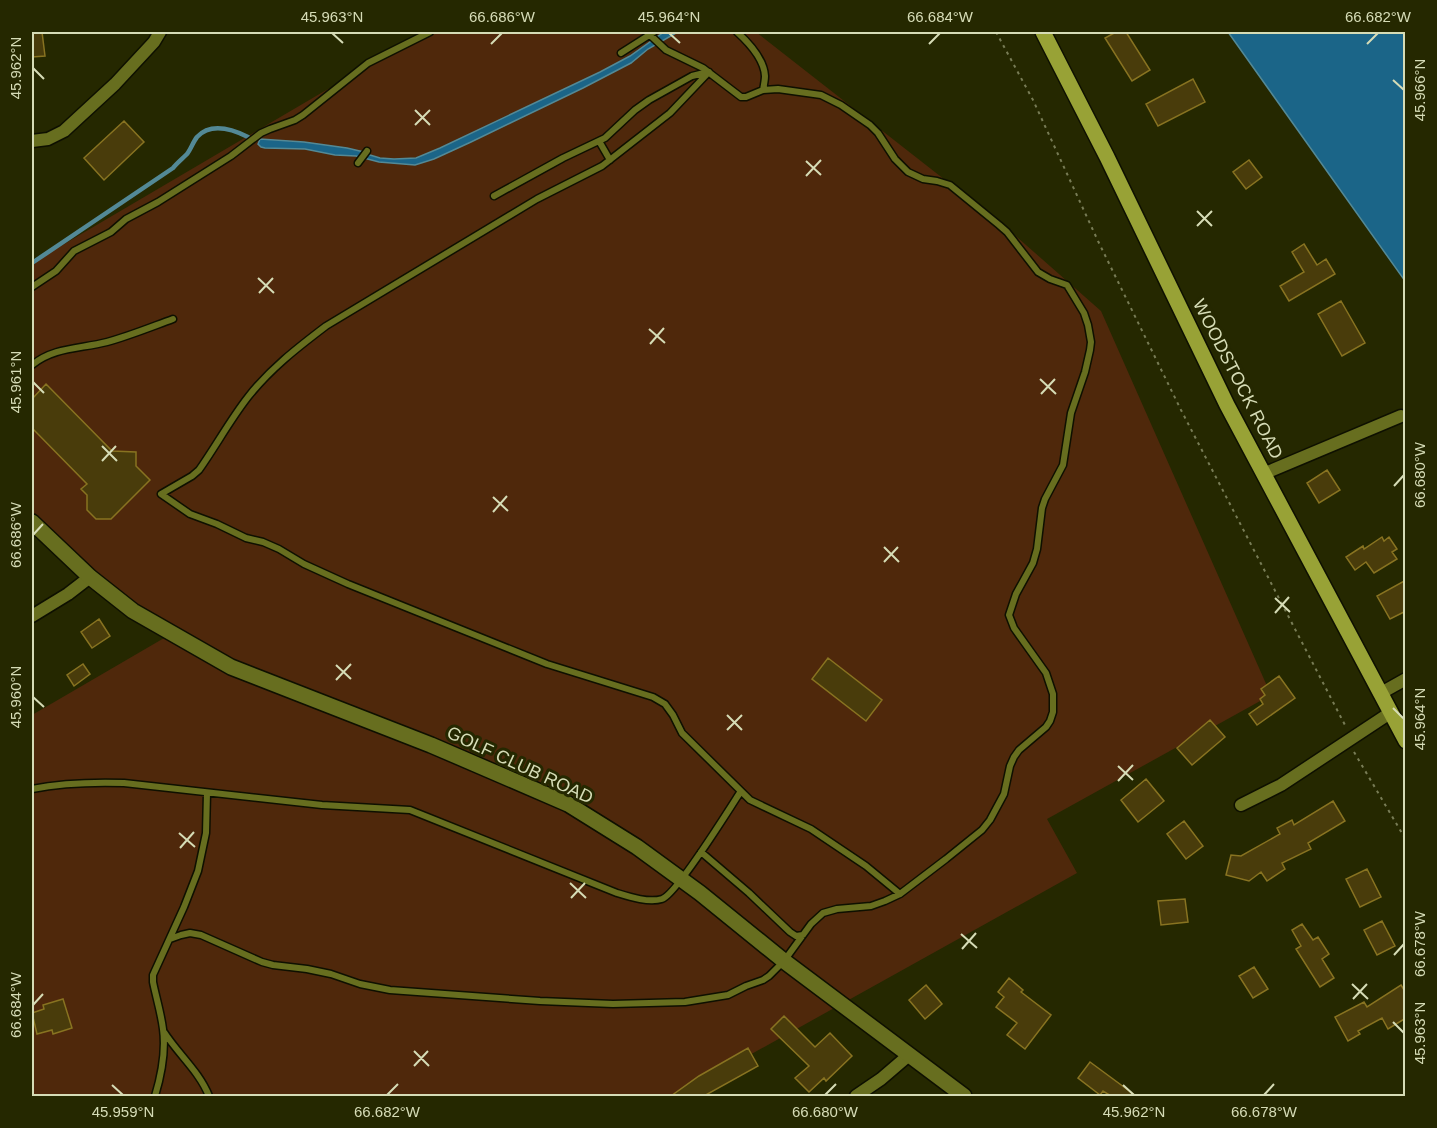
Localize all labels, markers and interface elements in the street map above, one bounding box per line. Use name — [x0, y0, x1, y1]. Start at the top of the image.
text: 45.963°N — [301, 8, 363, 25]
text: 66.686°W — [469, 8, 536, 25]
text: 45.964°N — [638, 8, 700, 25]
text: 66.684°W — [907, 8, 974, 25]
text: 66.682°W — [1345, 8, 1412, 25]
text: 45.962°N — [7, 37, 24, 99]
text: 45.966°N — [1411, 59, 1428, 121]
street label: WOODSTOCK ROAD — [1189, 296, 1287, 462]
text: 45.961°N — [7, 351, 24, 413]
text: 66.680°W — [1411, 441, 1428, 508]
text: 66.686°W — [7, 501, 24, 568]
text: 45.960°N — [7, 666, 24, 728]
text: 45.964°N — [1411, 688, 1428, 750]
street label: GOLF CLUB ROAD — [444, 722, 596, 808]
text: 66.678°W — [1411, 910, 1428, 977]
text: 66.684°W — [7, 971, 24, 1038]
text: 45.963°N — [1411, 1002, 1428, 1064]
text: 45.959°N — [92, 1103, 154, 1120]
text: 66.682°W — [354, 1103, 421, 1120]
text: 66.680°W — [792, 1103, 859, 1120]
text: 45.962°N — [1103, 1103, 1165, 1120]
text: 66.678°W — [1231, 1103, 1298, 1120]

